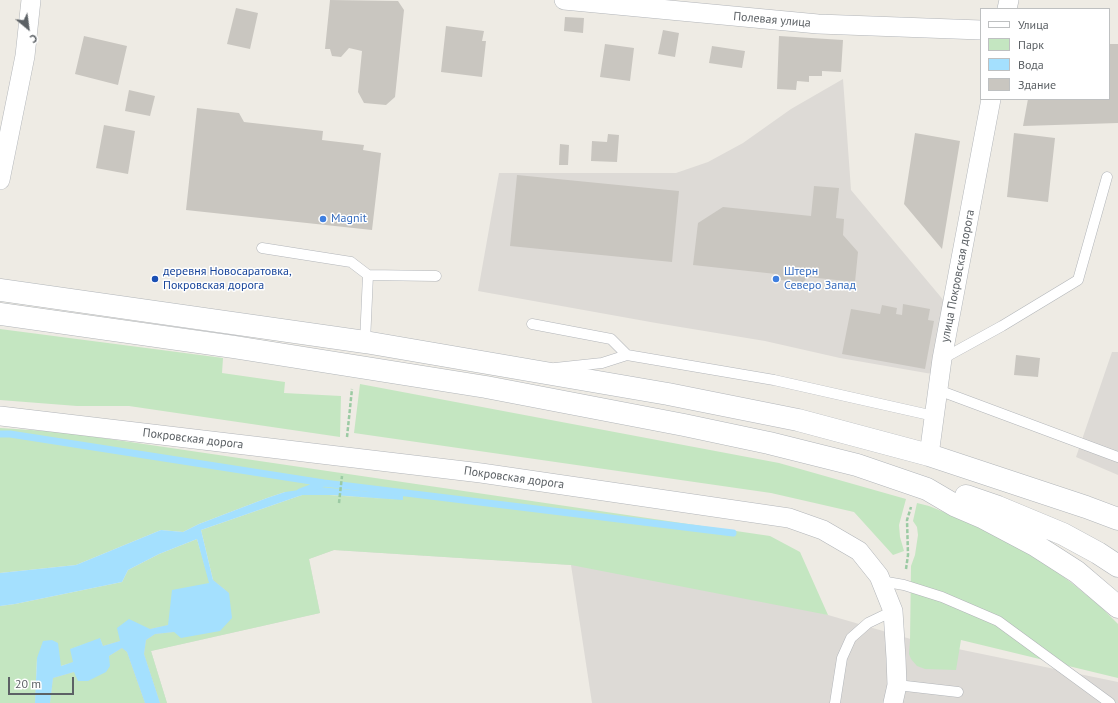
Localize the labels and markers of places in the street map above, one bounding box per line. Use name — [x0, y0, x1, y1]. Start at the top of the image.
place label: Magnit — [331, 212, 367, 226]
marker: Magnit — [318, 214, 328, 224]
place label: деревня Новосаратовка, Покровская дорога — [163, 265, 292, 293]
place label: Штерн Северо Запад — [784, 265, 856, 293]
marker: деревня Новосаратовка, Покровская дорога — [150, 274, 160, 284]
marker: Штерн Северо Запад — [771, 274, 781, 284]

